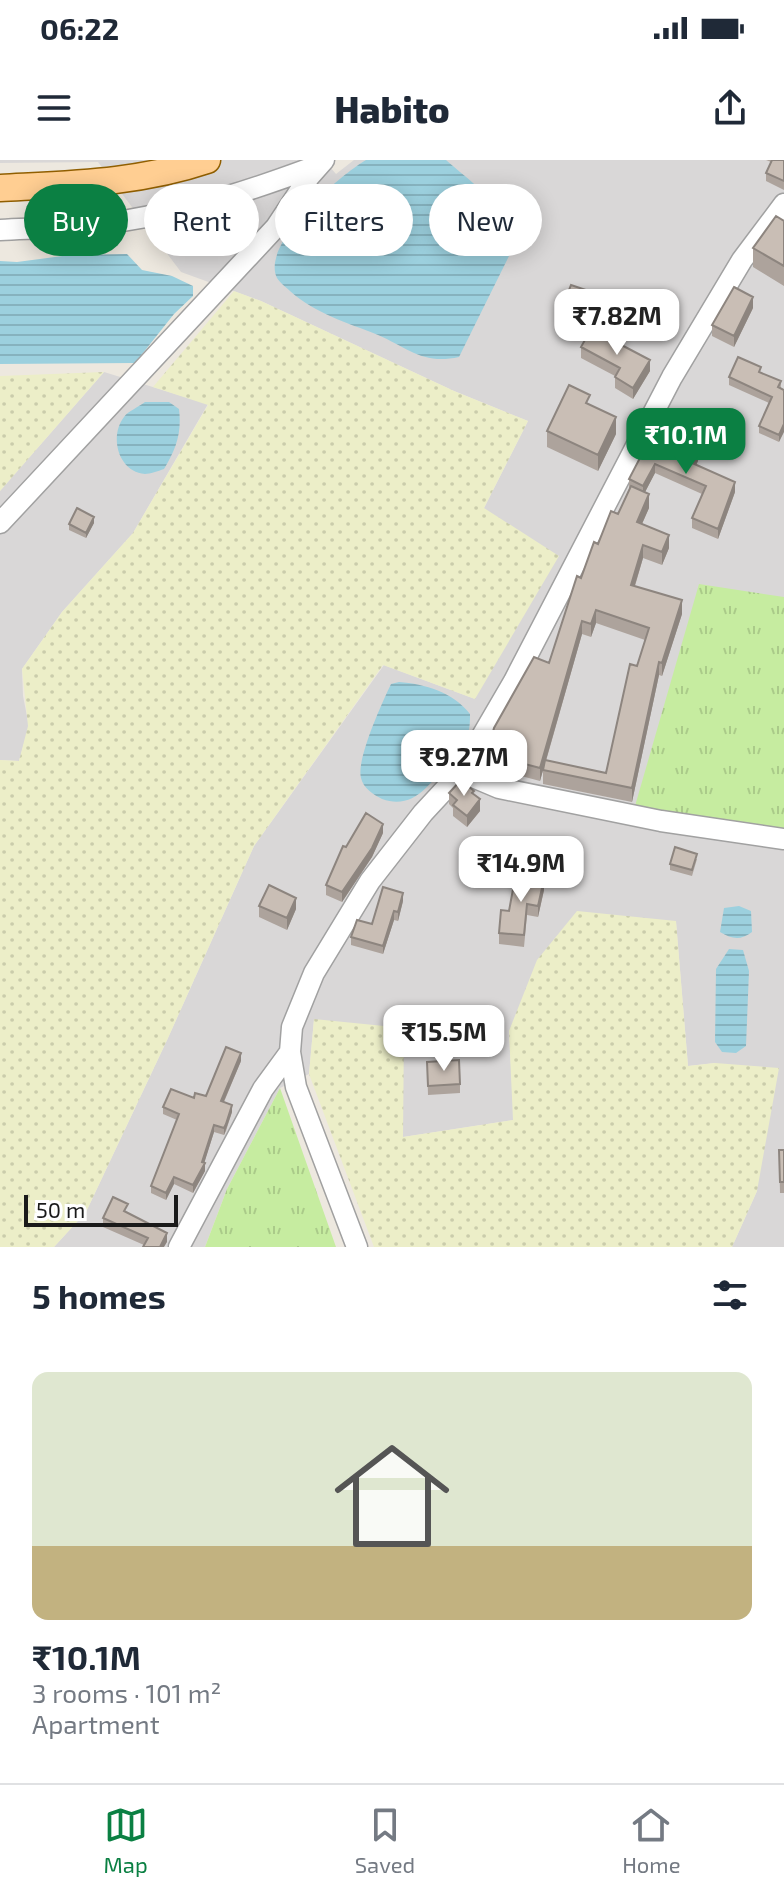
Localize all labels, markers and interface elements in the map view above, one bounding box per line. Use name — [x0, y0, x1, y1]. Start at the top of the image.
text: 06:22 — [40, 10, 119, 46]
icon: menu — [32, 86, 76, 130]
icon: share — [708, 86, 752, 130]
text: Habito — [334, 87, 450, 130]
chip: Buy — [24, 184, 128, 256]
chip: Rent — [144, 184, 259, 256]
chip: Filters — [275, 184, 413, 256]
chip: New — [429, 184, 542, 256]
pin: ₹7.82M — [552, 289, 682, 357]
text: ₹7.82M — [572, 299, 662, 330]
pin: ₹10.1M — [621, 408, 751, 476]
text: ₹10.1M — [644, 418, 728, 449]
pin: ₹9.27M — [399, 730, 529, 798]
text: ₹9.27M — [419, 740, 509, 771]
pin: ₹14.9M — [456, 836, 586, 904]
text: ₹14.9M — [477, 846, 565, 877]
pin: ₹15.5M — [379, 1005, 509, 1073]
text: ₹15.5M — [401, 1015, 487, 1046]
scale bar — [24, 1191, 178, 1227]
text: 50 m — [36, 1196, 85, 1222]
icon: filters — [708, 1273, 752, 1317]
text: 5 homes — [32, 1275, 166, 1316]
icon: home — [320, 1424, 464, 1568]
text: ₹10.1M — [32, 1636, 141, 1677]
text: 3 rooms · 101 m² — [32, 1677, 221, 1708]
text: Apartment — [32, 1708, 160, 1739]
tab: Map — [104, 1803, 148, 1877]
tab: Saved — [355, 1803, 415, 1877]
tab: Home — [622, 1803, 680, 1877]

